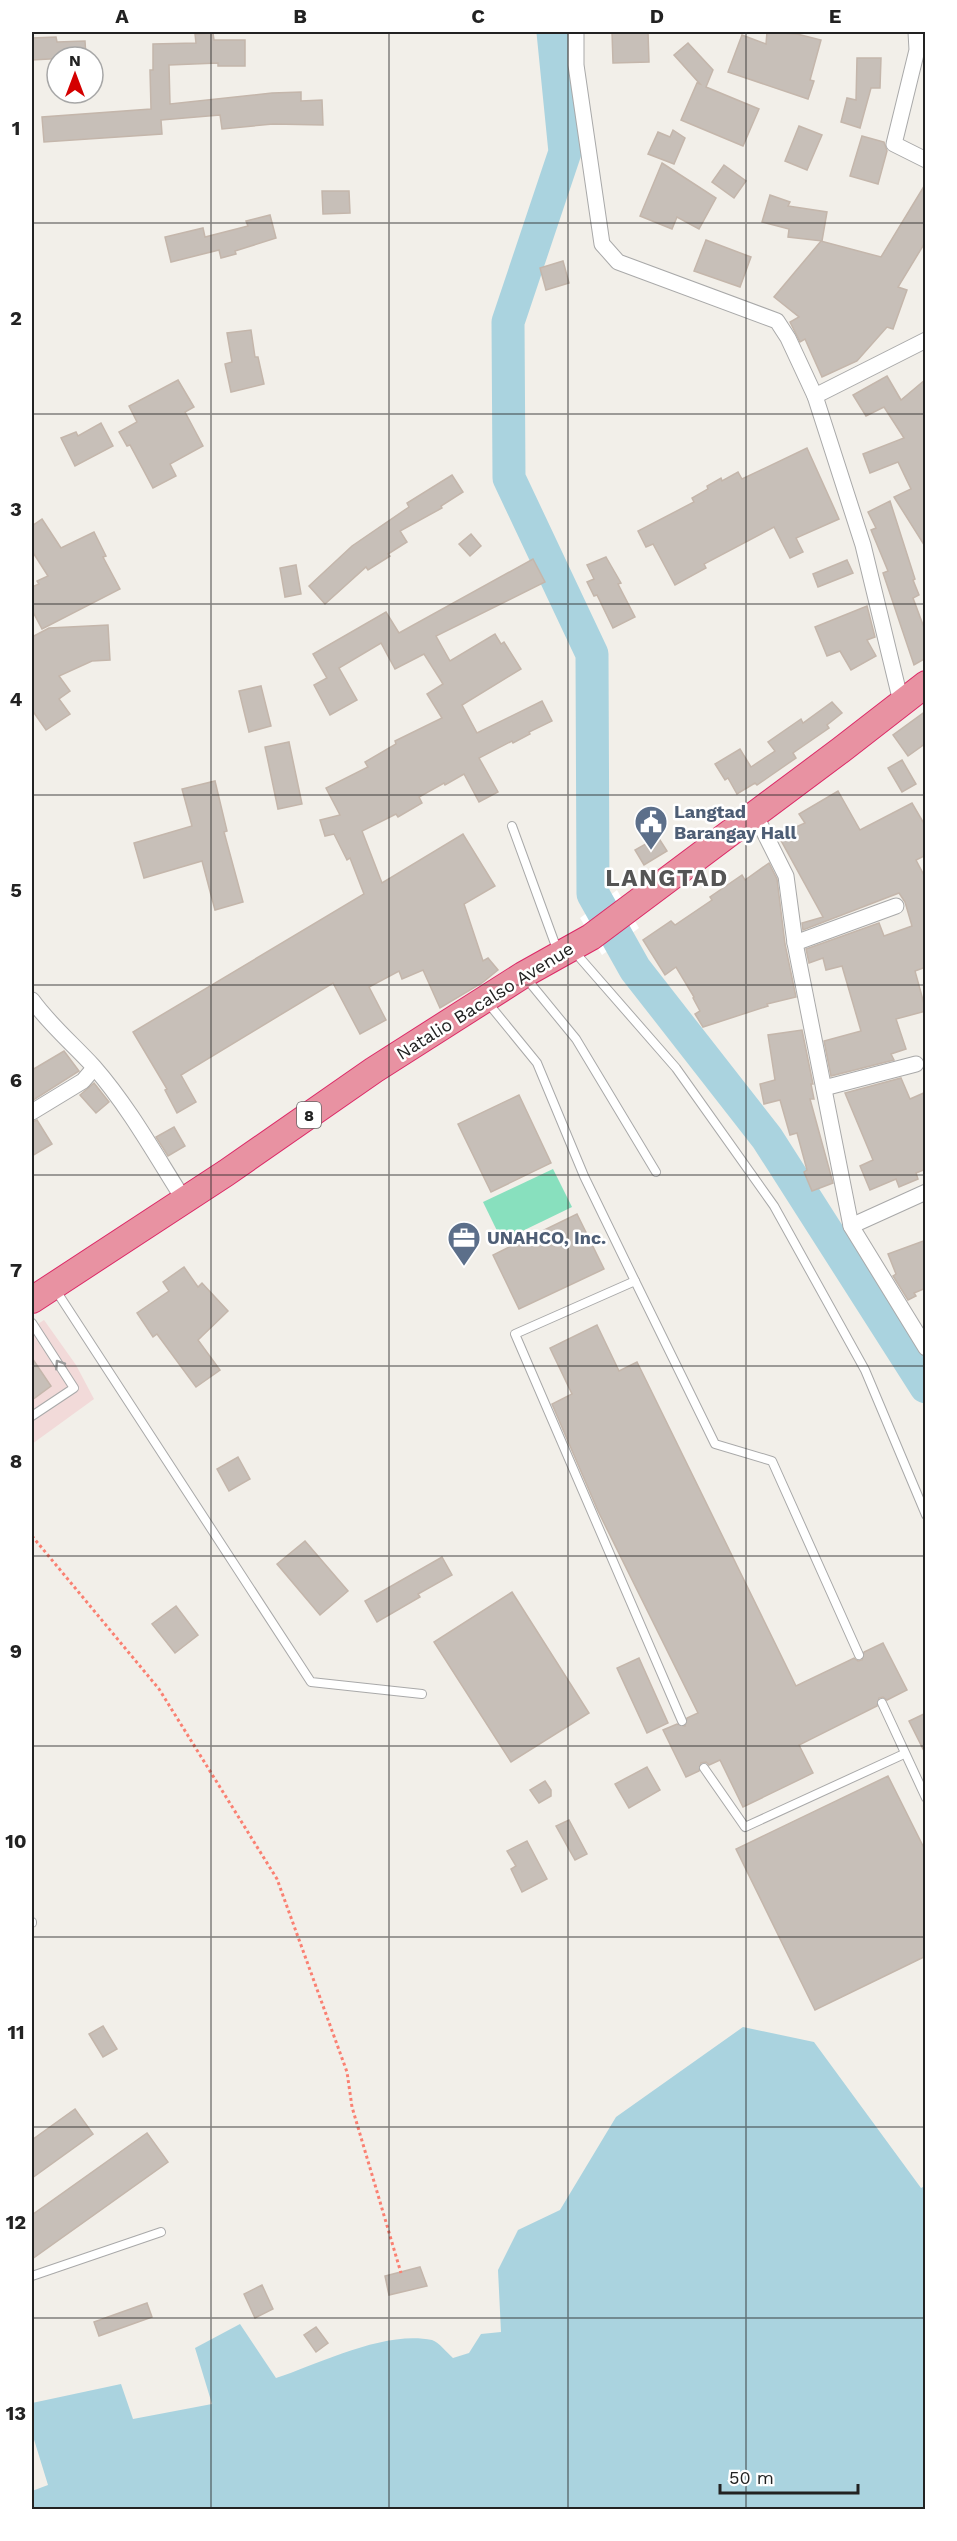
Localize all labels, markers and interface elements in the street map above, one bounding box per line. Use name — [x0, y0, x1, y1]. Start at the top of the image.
text: A — [115, 4, 129, 28]
text: B — [293, 4, 307, 28]
text: C — [471, 4, 485, 28]
text: D — [650, 4, 664, 28]
text: E — [829, 4, 841, 28]
north arrow — [45, 45, 105, 105]
text: N — [69, 51, 81, 70]
text: 1 — [12, 116, 20, 140]
text: 2 — [10, 306, 22, 330]
text: 3 — [10, 497, 22, 521]
text: 4 — [10, 687, 23, 711]
place label: Langtad Barangay Hall — [674, 801, 796, 843]
public building icon: Langtad Barangay Hall — [633, 804, 669, 851]
district label: LANGTAD — [605, 864, 729, 892]
text: 5 — [10, 878, 22, 902]
street label: Natalio Bacalso Avenue — [392, 937, 577, 1064]
text: 6 — [10, 1068, 22, 1092]
road number: 8 — [297, 1102, 321, 1128]
office icon: UNAHCO, Inc. — [446, 1220, 482, 1267]
place label: UNAHCO, Inc. — [487, 1227, 606, 1248]
text: 7 — [10, 1258, 22, 1282]
one-way arrow — [54, 1360, 66, 1370]
text: 8 — [10, 1449, 22, 1473]
text: 9 — [10, 1639, 22, 1663]
text: 10 — [5, 1829, 27, 1853]
text: 11 — [7, 2020, 25, 2044]
text: 12 — [6, 2210, 26, 2234]
text: 13 — [6, 2401, 26, 2425]
scale bar — [720, 2457, 858, 2495]
text: 50 m — [729, 2467, 774, 2488]

